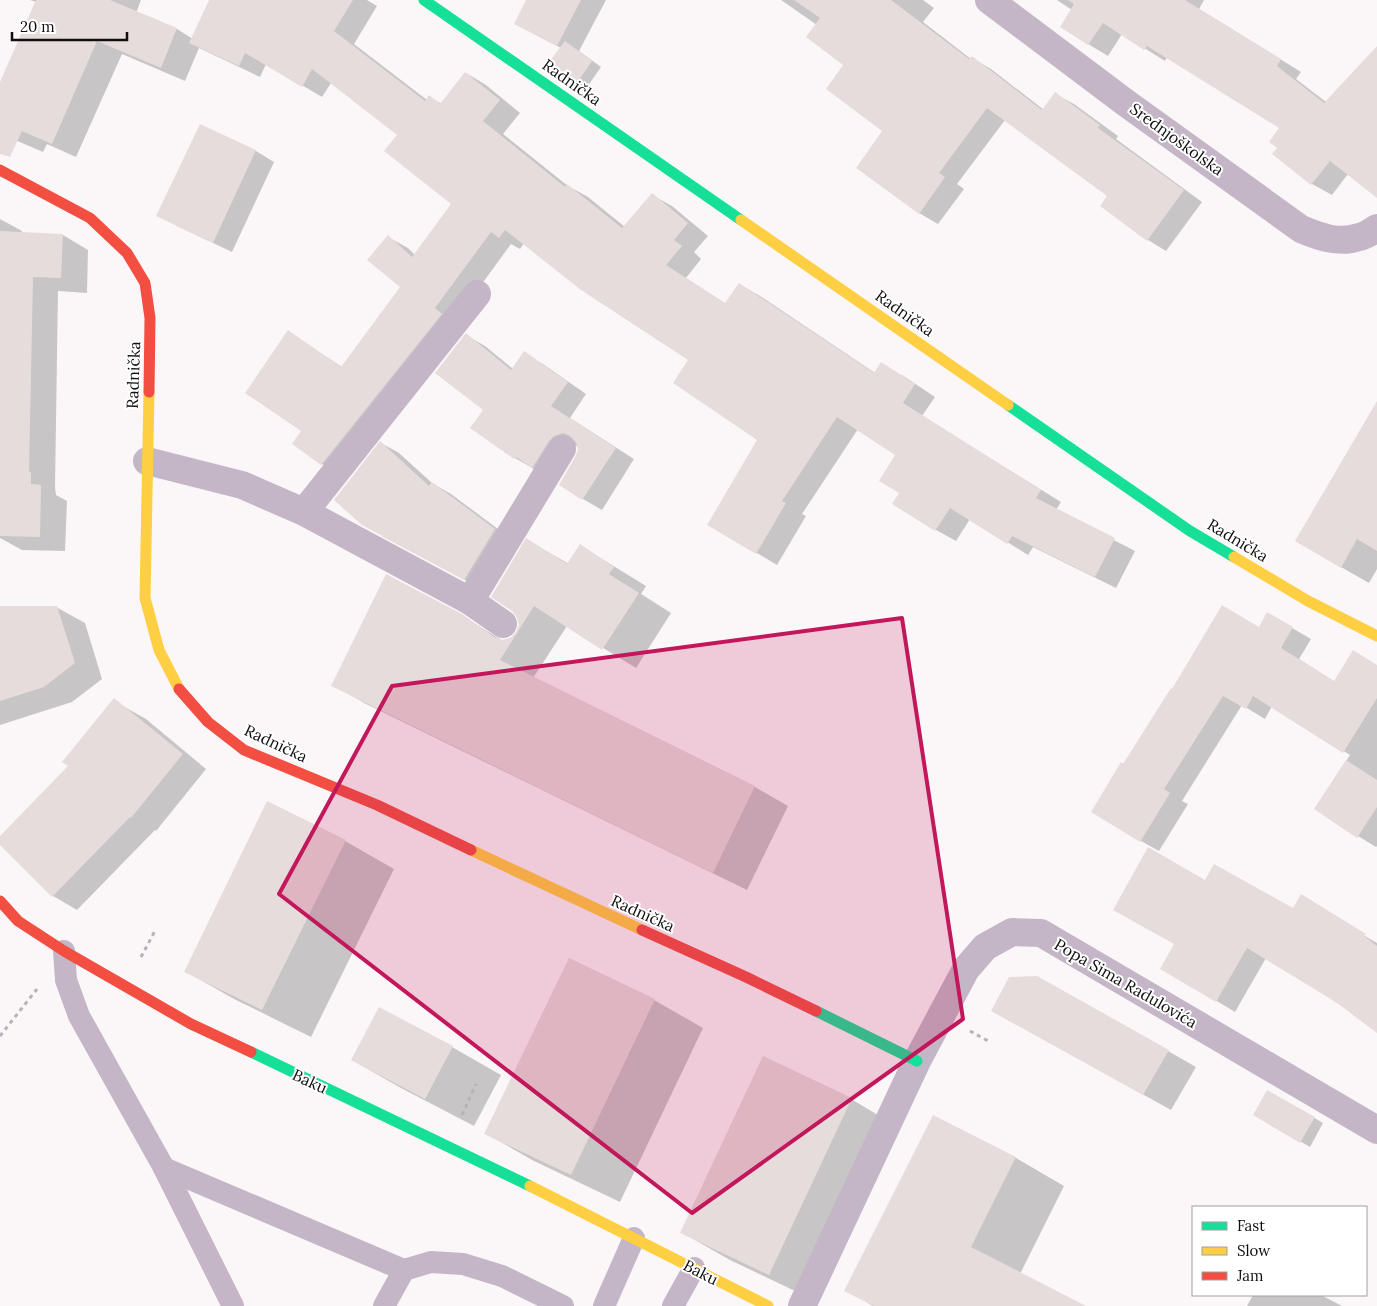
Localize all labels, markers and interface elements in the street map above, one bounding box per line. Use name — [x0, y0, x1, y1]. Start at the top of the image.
scale bar — [12, 10, 128, 42]
text: 20 m — [20, 17, 55, 36]
street label: Radnička — [539, 54, 605, 110]
street label: Srednjoškolska — [1126, 98, 1228, 180]
street label: Radnička — [872, 285, 938, 341]
street label: Radnička — [122, 341, 144, 409]
street label: Radnička — [1204, 514, 1272, 566]
street label: Radnička — [241, 720, 311, 766]
street label: Radnička — [608, 890, 678, 936]
street label: Popa Sima Radulovića — [1051, 934, 1201, 1032]
street label: Baku — [289, 1064, 331, 1098]
legend — [1192, 1206, 1367, 1296]
text: Fast — [1237, 1216, 1265, 1235]
text: Slow — [1237, 1241, 1270, 1260]
street label: Baku — [680, 1255, 722, 1289]
text: Jam — [1236, 1266, 1264, 1285]

